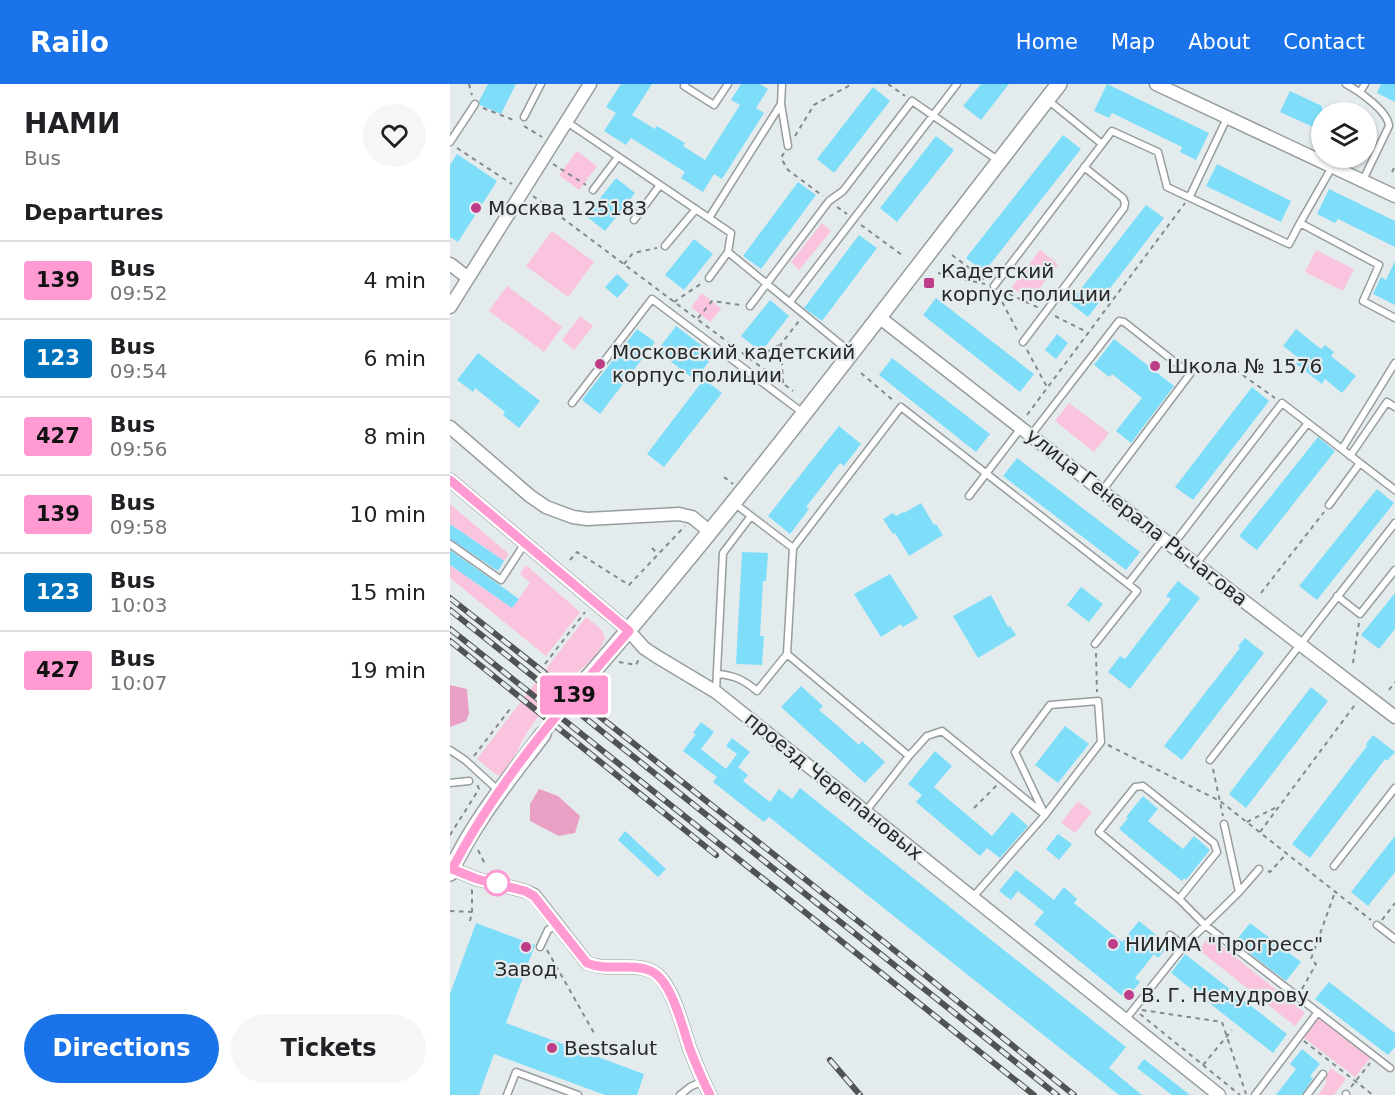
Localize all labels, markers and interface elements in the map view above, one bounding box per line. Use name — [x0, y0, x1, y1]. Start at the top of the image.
text: Railo — [30, 26, 109, 59]
text: Home — [1016, 30, 1078, 54]
text: Map — [1111, 30, 1155, 54]
text: About — [1188, 30, 1250, 54]
text: Contact — [1283, 30, 1365, 54]
map controls — [1311, 102, 1377, 168]
button: layers — [1311, 102, 1377, 168]
button: heart — [363, 104, 426, 167]
text: НАМИ — [24, 107, 120, 140]
text: Bus — [24, 146, 61, 170]
place label: Москва 125183 — [488, 196, 647, 220]
text: Departures — [24, 200, 164, 225]
marker: Москва 125183 — [469, 201, 483, 215]
text: Bus — [110, 256, 155, 281]
place label: Кадетский корпус полиции — [941, 259, 1111, 306]
text: 139 — [36, 268, 80, 292]
text: 4 min — [364, 268, 426, 293]
marker: Кадетский корпус полиции — [922, 276, 936, 290]
text: 09:52 — [110, 281, 167, 305]
text: Bus — [110, 334, 155, 359]
place label: Московский кадетский корпус полиции — [612, 340, 855, 387]
text: 123 — [36, 346, 80, 370]
text: 6 min — [364, 346, 426, 371]
place label: Школа № 1576 — [1167, 354, 1322, 378]
marker: Московский кадетский корпус полиции — [593, 357, 607, 371]
text: 09:54 — [110, 359, 167, 383]
marker: Школа № 1576 — [1148, 359, 1162, 373]
text: Bus — [110, 412, 155, 437]
street label: улица Генерала Рычагова — [1021, 423, 1253, 611]
text: 427 — [36, 424, 80, 448]
text: 8 min — [364, 424, 426, 449]
text: 09:56 — [110, 437, 167, 461]
text: Bus — [110, 490, 155, 515]
text: 139 — [36, 502, 80, 526]
text: 10 min — [350, 502, 426, 527]
text: 09:58 — [110, 515, 167, 539]
text: Bus — [110, 568, 155, 593]
text: 123 — [36, 580, 80, 604]
text: 15 min — [350, 580, 426, 605]
text: 10:03 — [110, 593, 167, 617]
text: Bus — [110, 646, 155, 671]
text: 427 — [36, 658, 80, 682]
text: 19 min — [350, 658, 426, 683]
text: 10:07 — [110, 671, 167, 695]
line badge: 139 — [540, 676, 608, 714]
text: 139 — [552, 683, 596, 707]
street label: проезд Черепановых — [740, 707, 928, 865]
unlabelled marker — [484, 870, 510, 896]
place label: НИИМА "Прогресс" — [1125, 932, 1323, 956]
marker: НИИМА "Прогресс" — [1106, 937, 1120, 951]
marker: Завод — [519, 940, 533, 954]
place label: Завод — [495, 957, 557, 981]
place label: В. Г. Немудрову — [1141, 983, 1309, 1007]
marker: В. Г. Немудрову — [1122, 988, 1136, 1002]
button: Directions — [24, 1014, 219, 1083]
button: Tickets — [231, 1014, 426, 1083]
place label: Bestsalut — [564, 1036, 657, 1060]
marker: Bestsalut — [545, 1041, 559, 1055]

